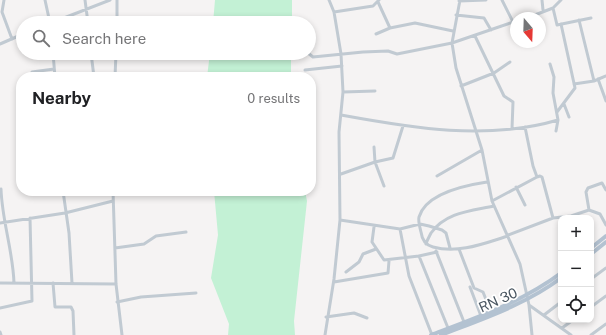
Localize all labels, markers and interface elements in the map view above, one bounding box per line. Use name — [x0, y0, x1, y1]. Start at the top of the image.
north arrow — [510, 12, 546, 48]
search box — [16, 16, 316, 60]
icon: search — [30, 27, 52, 49]
text: Search here — [62, 30, 146, 47]
text: Nearby — [32, 88, 91, 108]
text: 0 results — [247, 91, 300, 106]
map controls — [558, 215, 594, 323]
button: + — [558, 215, 594, 251]
button: − — [558, 251, 594, 287]
street label: RN 30 — [476, 284, 520, 316]
button: locate — [558, 287, 594, 323]

